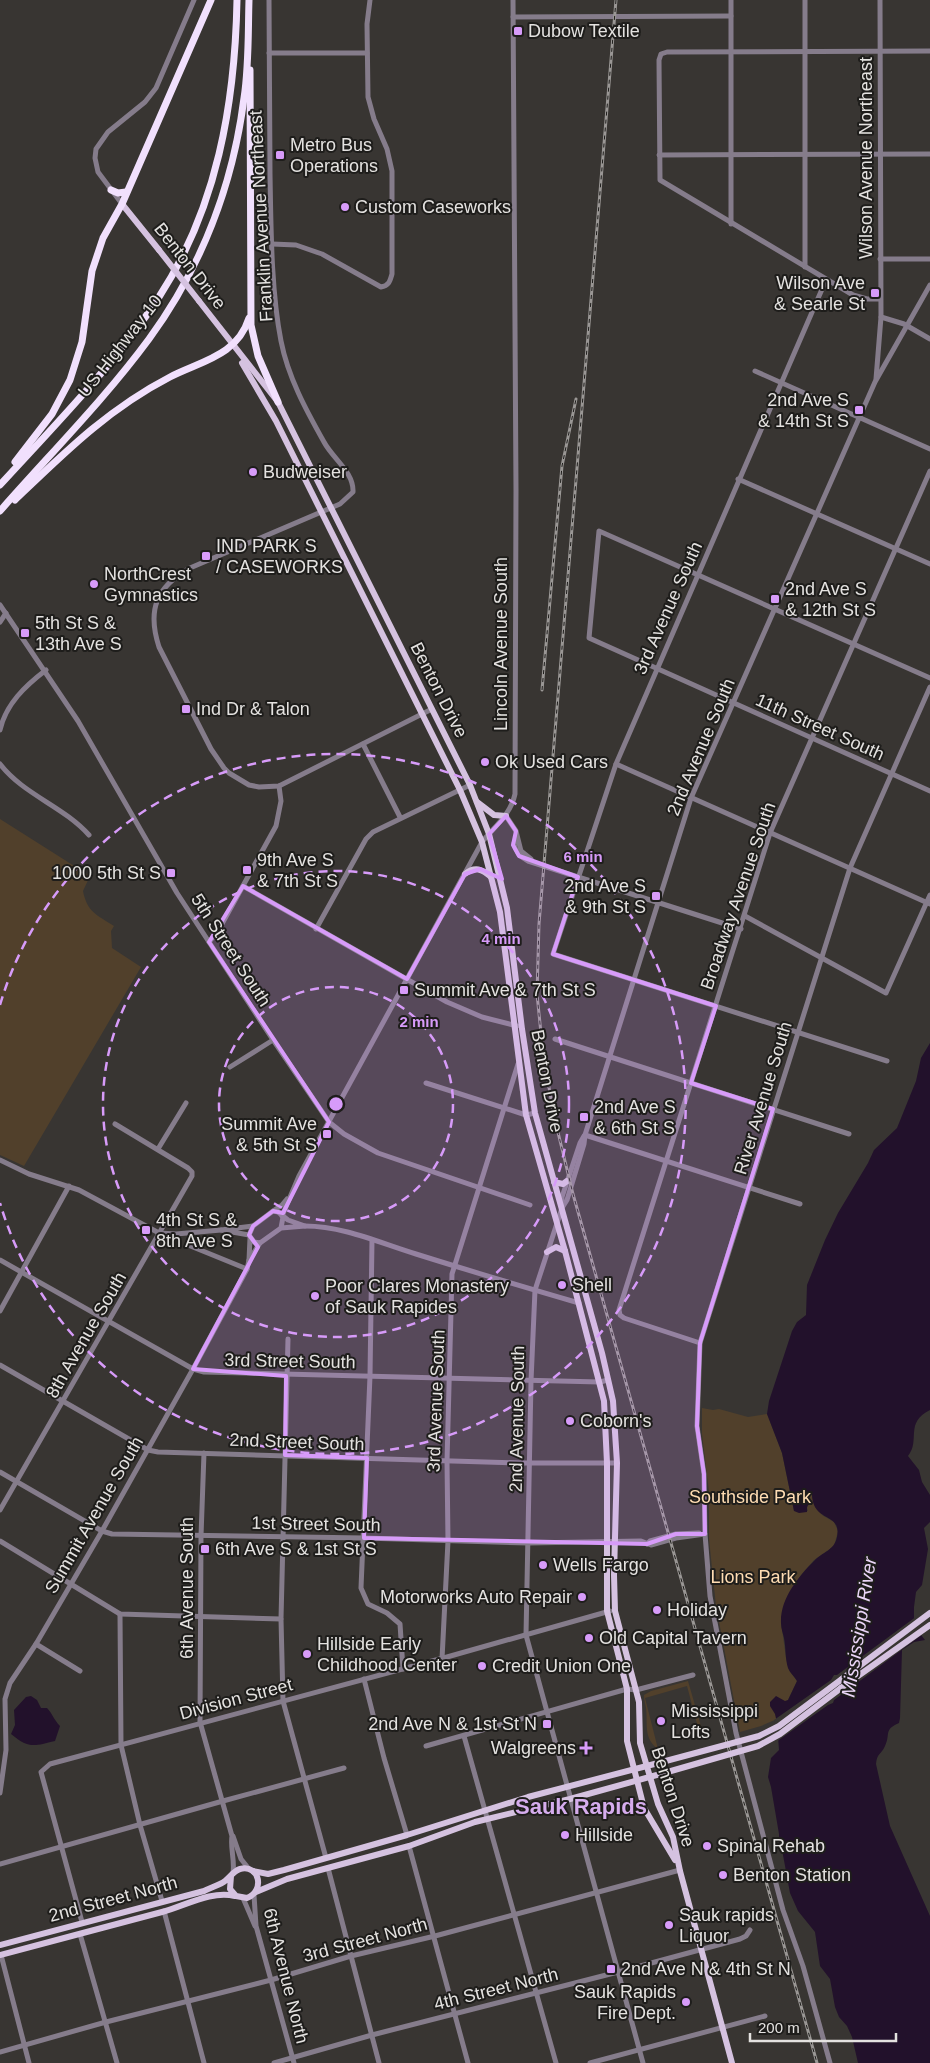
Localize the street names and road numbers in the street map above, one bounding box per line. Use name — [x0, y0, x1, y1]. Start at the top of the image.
street label: Wilson Avenue Northeast — [856, 57, 876, 259]
street label: Franklin Avenue Northeast — [245, 110, 277, 322]
street label: Benton Drive — [150, 219, 230, 313]
street label: US Highway 10 — [74, 291, 166, 401]
street label: 3rd Avenue South — [630, 539, 706, 677]
street label: Lincoln Avenue South — [491, 557, 511, 731]
street label: Benton Drive — [406, 639, 472, 741]
street label: 2nd Avenue South — [663, 676, 739, 818]
street label: 11th Street South — [753, 690, 887, 764]
street label: Broadway Avenue South — [697, 800, 779, 992]
street label: 5th Street South — [187, 890, 275, 1010]
street label: River Avenue South — [730, 1019, 796, 1177]
street label: Benton Drive — [527, 1028, 567, 1134]
street label: 8th Avenue South — [42, 1269, 130, 1401]
street label: 3rd Avenue South — [424, 1329, 448, 1473]
street label: 2nd Avenue South — [506, 1345, 528, 1493]
street label: 3rd Street South — [224, 1350, 356, 1372]
street label: 2nd Street South — [229, 1430, 365, 1454]
street label: Summit Avenue South — [41, 1433, 147, 1597]
street label: 1st Street South — [251, 1513, 381, 1535]
street label: 6th Avenue South — [177, 1517, 197, 1659]
street label: Division Street — [177, 1674, 295, 1724]
street label: Benton Drive — [647, 1744, 699, 1850]
street label: 2nd Street North — [47, 1872, 179, 1926]
street label: 6th Avenue North — [260, 1906, 312, 2046]
street label: 3rd Street North — [301, 1914, 429, 1966]
street label: 4th Street North — [432, 1964, 560, 2014]

